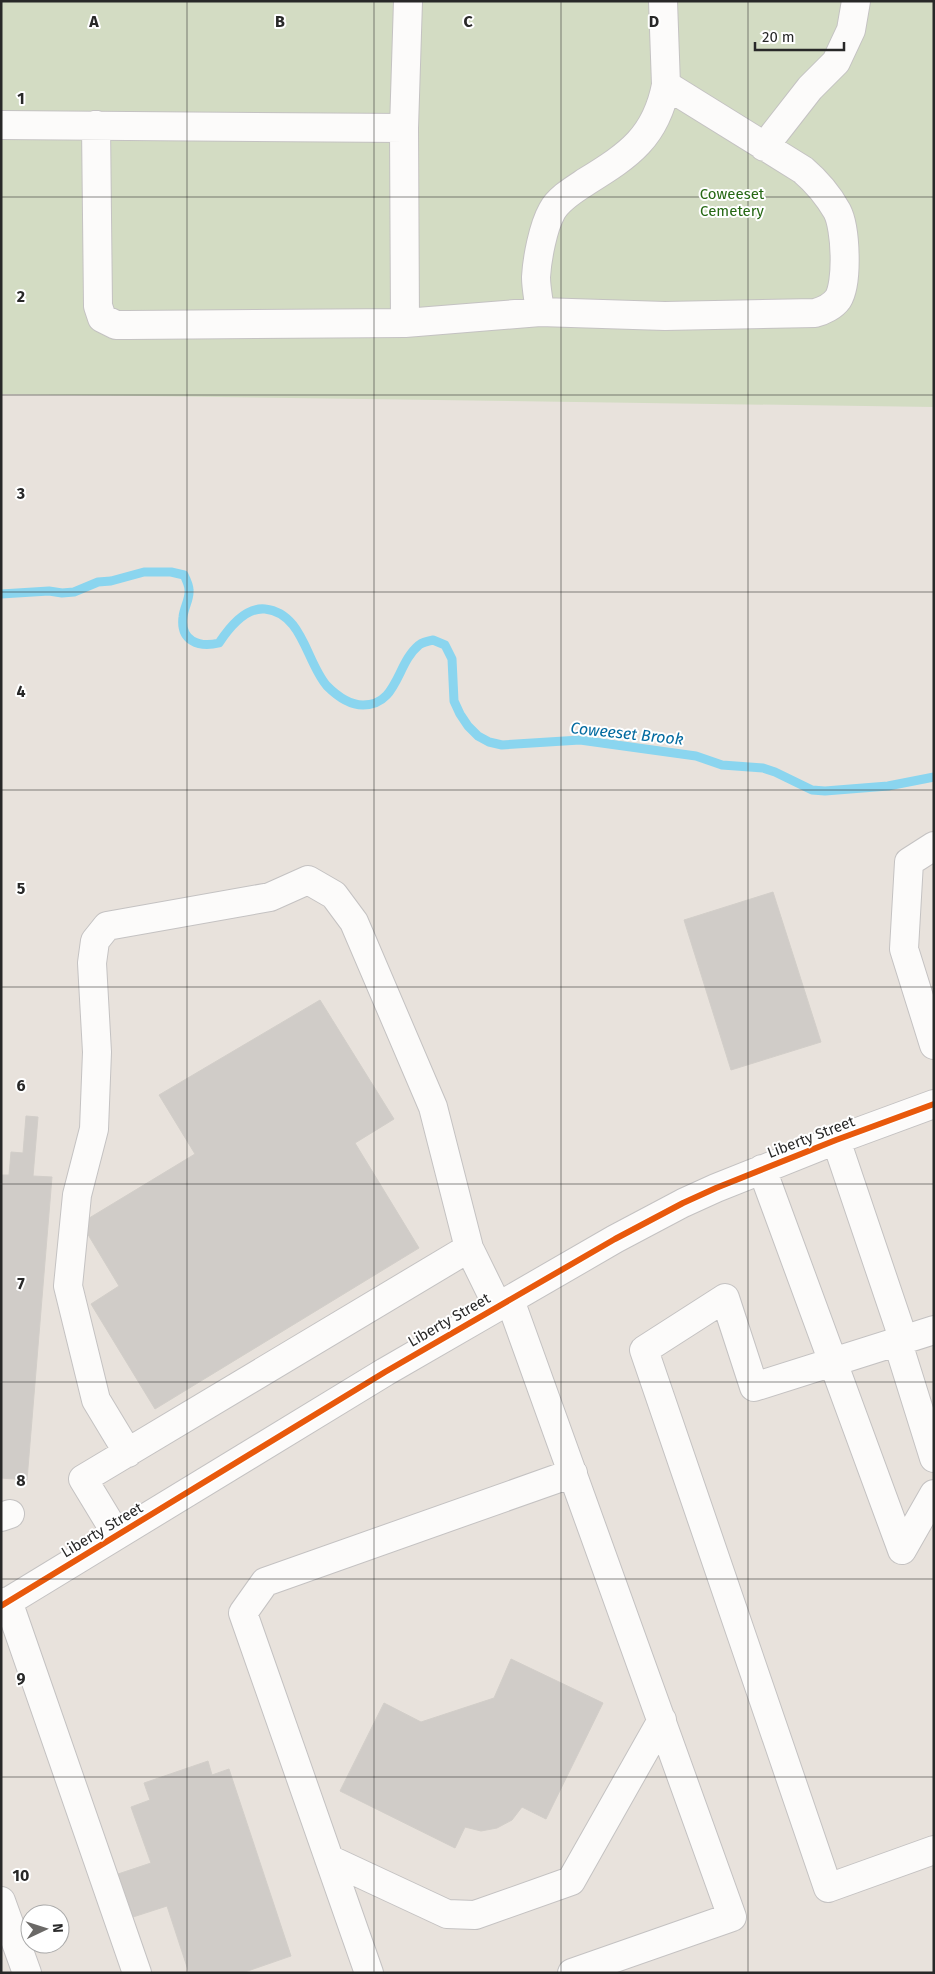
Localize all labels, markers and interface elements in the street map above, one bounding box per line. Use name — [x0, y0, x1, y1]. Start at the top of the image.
text: A — [88, 12, 99, 31]
text: B — [275, 12, 285, 31]
text: C — [463, 12, 473, 31]
text: D — [649, 12, 659, 31]
scale bar — [755, 20, 844, 52]
text: 20 m — [762, 28, 795, 46]
text: 1 — [17, 89, 25, 108]
park label: Coweeset Cemetery — [700, 185, 765, 220]
text: 2 — [17, 287, 25, 306]
text: 3 — [16, 484, 25, 503]
text: 4 — [16, 682, 26, 701]
water label: Coweeset Brook — [569, 718, 685, 749]
text: 5 — [17, 879, 26, 898]
text: 6 — [16, 1076, 26, 1095]
street label: Liberty Street — [765, 1112, 858, 1162]
text: 7 — [17, 1274, 25, 1293]
street label: Liberty Street — [405, 1289, 494, 1351]
text: 8 — [16, 1471, 26, 1490]
street label: Liberty Street — [58, 1498, 147, 1561]
text: 9 — [17, 1669, 26, 1688]
text: 10 — [13, 1866, 29, 1885]
north arrow — [20, 1904, 70, 1954]
text: N — [49, 1923, 66, 1933]

